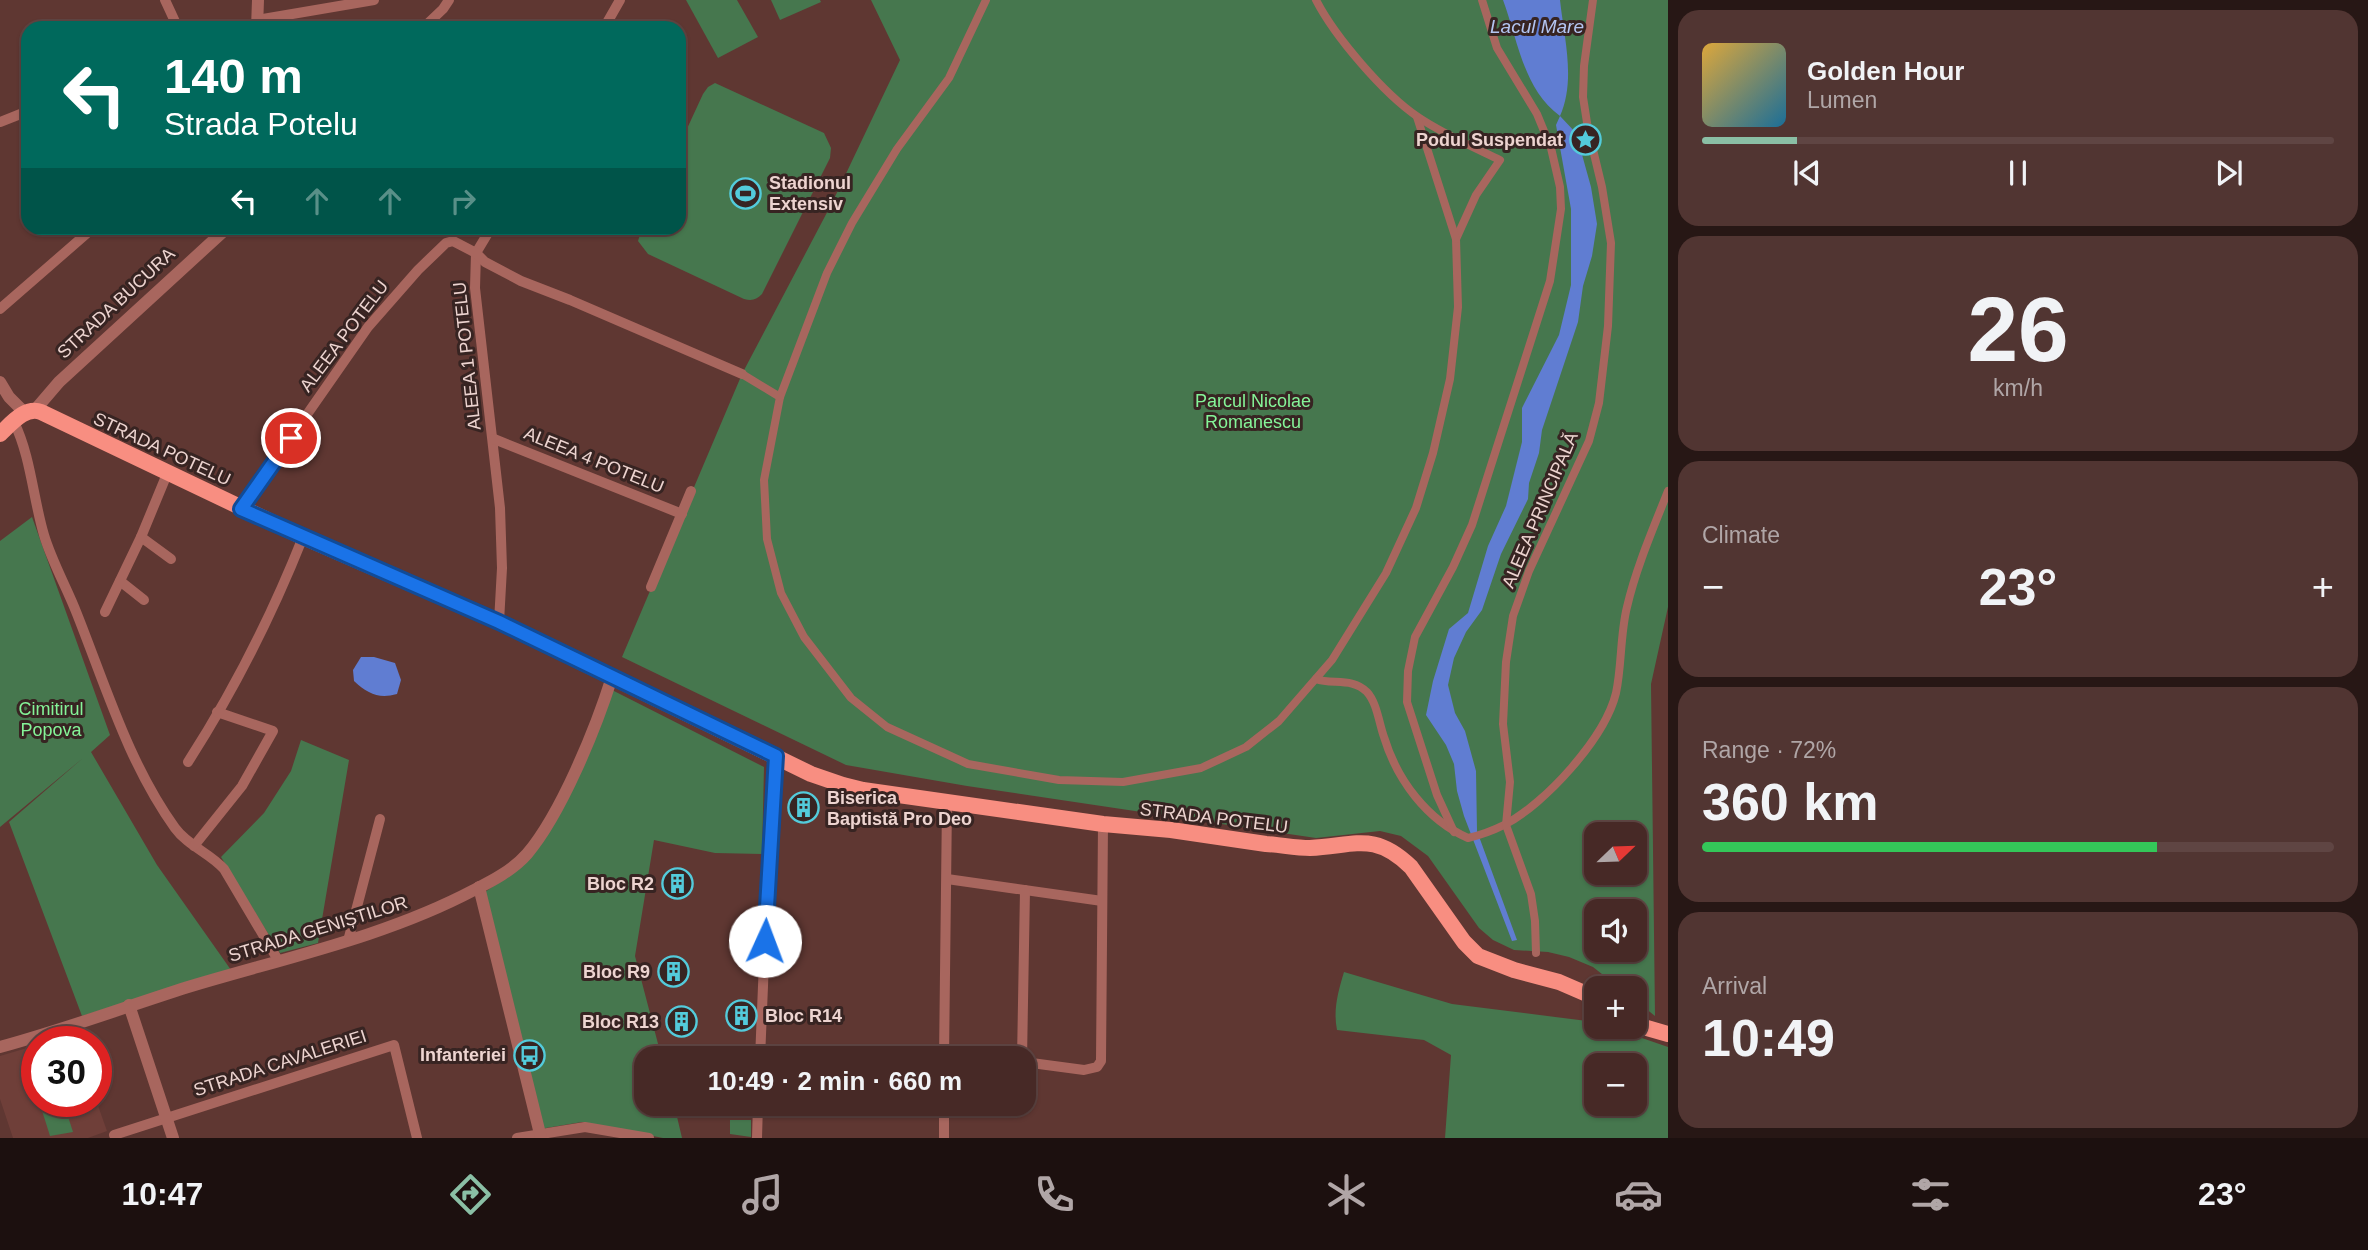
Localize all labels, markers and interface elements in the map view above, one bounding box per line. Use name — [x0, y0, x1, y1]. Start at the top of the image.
water label: Lacul Mare — [1490, 16, 1584, 37]
icon: left — [49, 49, 140, 140]
text: 140 m — [164, 49, 303, 103]
text: Golden Hour — [1807, 56, 1964, 86]
text: Lumen — [1807, 87, 1877, 113]
text: Strada Potelu — [164, 106, 358, 142]
place icon: Podul Suspendat — [1569, 123, 1603, 157]
place label: Podul Suspendat — [1416, 130, 1563, 150]
icon: previous — [1788, 154, 1826, 192]
icon: pause — [1999, 154, 2037, 192]
icon: next — [2210, 154, 2248, 192]
place label: Stadionul Extensiv — [769, 173, 851, 214]
sports icon: Stadionul Extensiv — [729, 176, 763, 210]
icon: left — [225, 182, 263, 220]
icon: ahead — [298, 182, 336, 220]
icon: ahead — [371, 182, 409, 220]
icon: right — [444, 182, 482, 220]
street label: STRADA BUCURA — [53, 244, 179, 362]
street label: ALEEA POTELU — [296, 276, 392, 396]
text: 26 — [1967, 279, 2069, 380]
street label: ALEEA 1 POTELU — [449, 281, 485, 431]
text: km/h — [1993, 375, 2043, 401]
park label: Parcul Nicolae Romanescu — [1195, 391, 1311, 432]
street label: STRADA POTELU — [90, 408, 234, 490]
pin — [261, 408, 321, 468]
icon: arrive — [272, 419, 310, 457]
street label: ALEEA 4 POTELU — [521, 423, 667, 497]
street label: ALEEA PRINCIPALĂ — [1498, 429, 1582, 591]
text: Climate — [1702, 522, 1780, 548]
text: 23° — [1979, 558, 2057, 616]
text: − — [1702, 566, 1724, 608]
text: + — [2312, 566, 2334, 608]
park label: Cimitirul Popova — [19, 699, 84, 740]
text: Range · 72% — [1702, 737, 1836, 763]
text: 360 km — [1702, 773, 1878, 831]
place label: Biserica Baptistă Pro Deo — [827, 788, 972, 829]
building icon: Biserica Baptistă Pro Deo — [787, 791, 821, 825]
street label: STRADA POTELU — [1139, 799, 1289, 837]
north arrow — [1584, 822, 1647, 886]
map controls — [1584, 822, 1647, 1116]
building icon: Bloc R2 — [660, 867, 694, 901]
place label: Bloc R2 — [587, 874, 654, 894]
street label: STRADA GENIȘTILOR — [226, 892, 410, 966]
button: sound — [1584, 899, 1647, 962]
position arrow — [728, 904, 802, 978]
building icon: Bloc R9 — [656, 955, 690, 989]
place label: Bloc R9 — [583, 962, 650, 982]
text: Arrival — [1702, 973, 1767, 999]
button: + — [1584, 976, 1647, 1039]
building icon: Bloc R14 — [725, 999, 759, 1033]
building icon: Bloc R13 — [665, 1005, 699, 1039]
place label: Bloc R14 — [765, 1006, 842, 1026]
text: 10:49 — [1702, 1009, 1835, 1067]
place label: Bloc R13 — [582, 1012, 659, 1032]
speed limit sign: 30 — [21, 1026, 112, 1117]
street label: STRADA CAVALERIEI — [191, 1026, 369, 1100]
bus stop icon: Infanteriei — [512, 1038, 546, 1072]
place label: Infanteriei — [420, 1045, 506, 1065]
button: − — [1584, 1053, 1647, 1116]
text: 10:49 · 2 min · 660 m — [708, 1066, 962, 1096]
icon: directions — [446, 1170, 495, 1219]
icon: music — [738, 1170, 787, 1219]
icon: phone — [1030, 1170, 1079, 1219]
icon: climate — [1322, 1170, 1371, 1219]
icon: car — [1614, 1170, 1663, 1219]
icon: filters — [1906, 1170, 1955, 1219]
text: 10:47 — [121, 1176, 203, 1212]
text: 23° — [2198, 1176, 2247, 1212]

